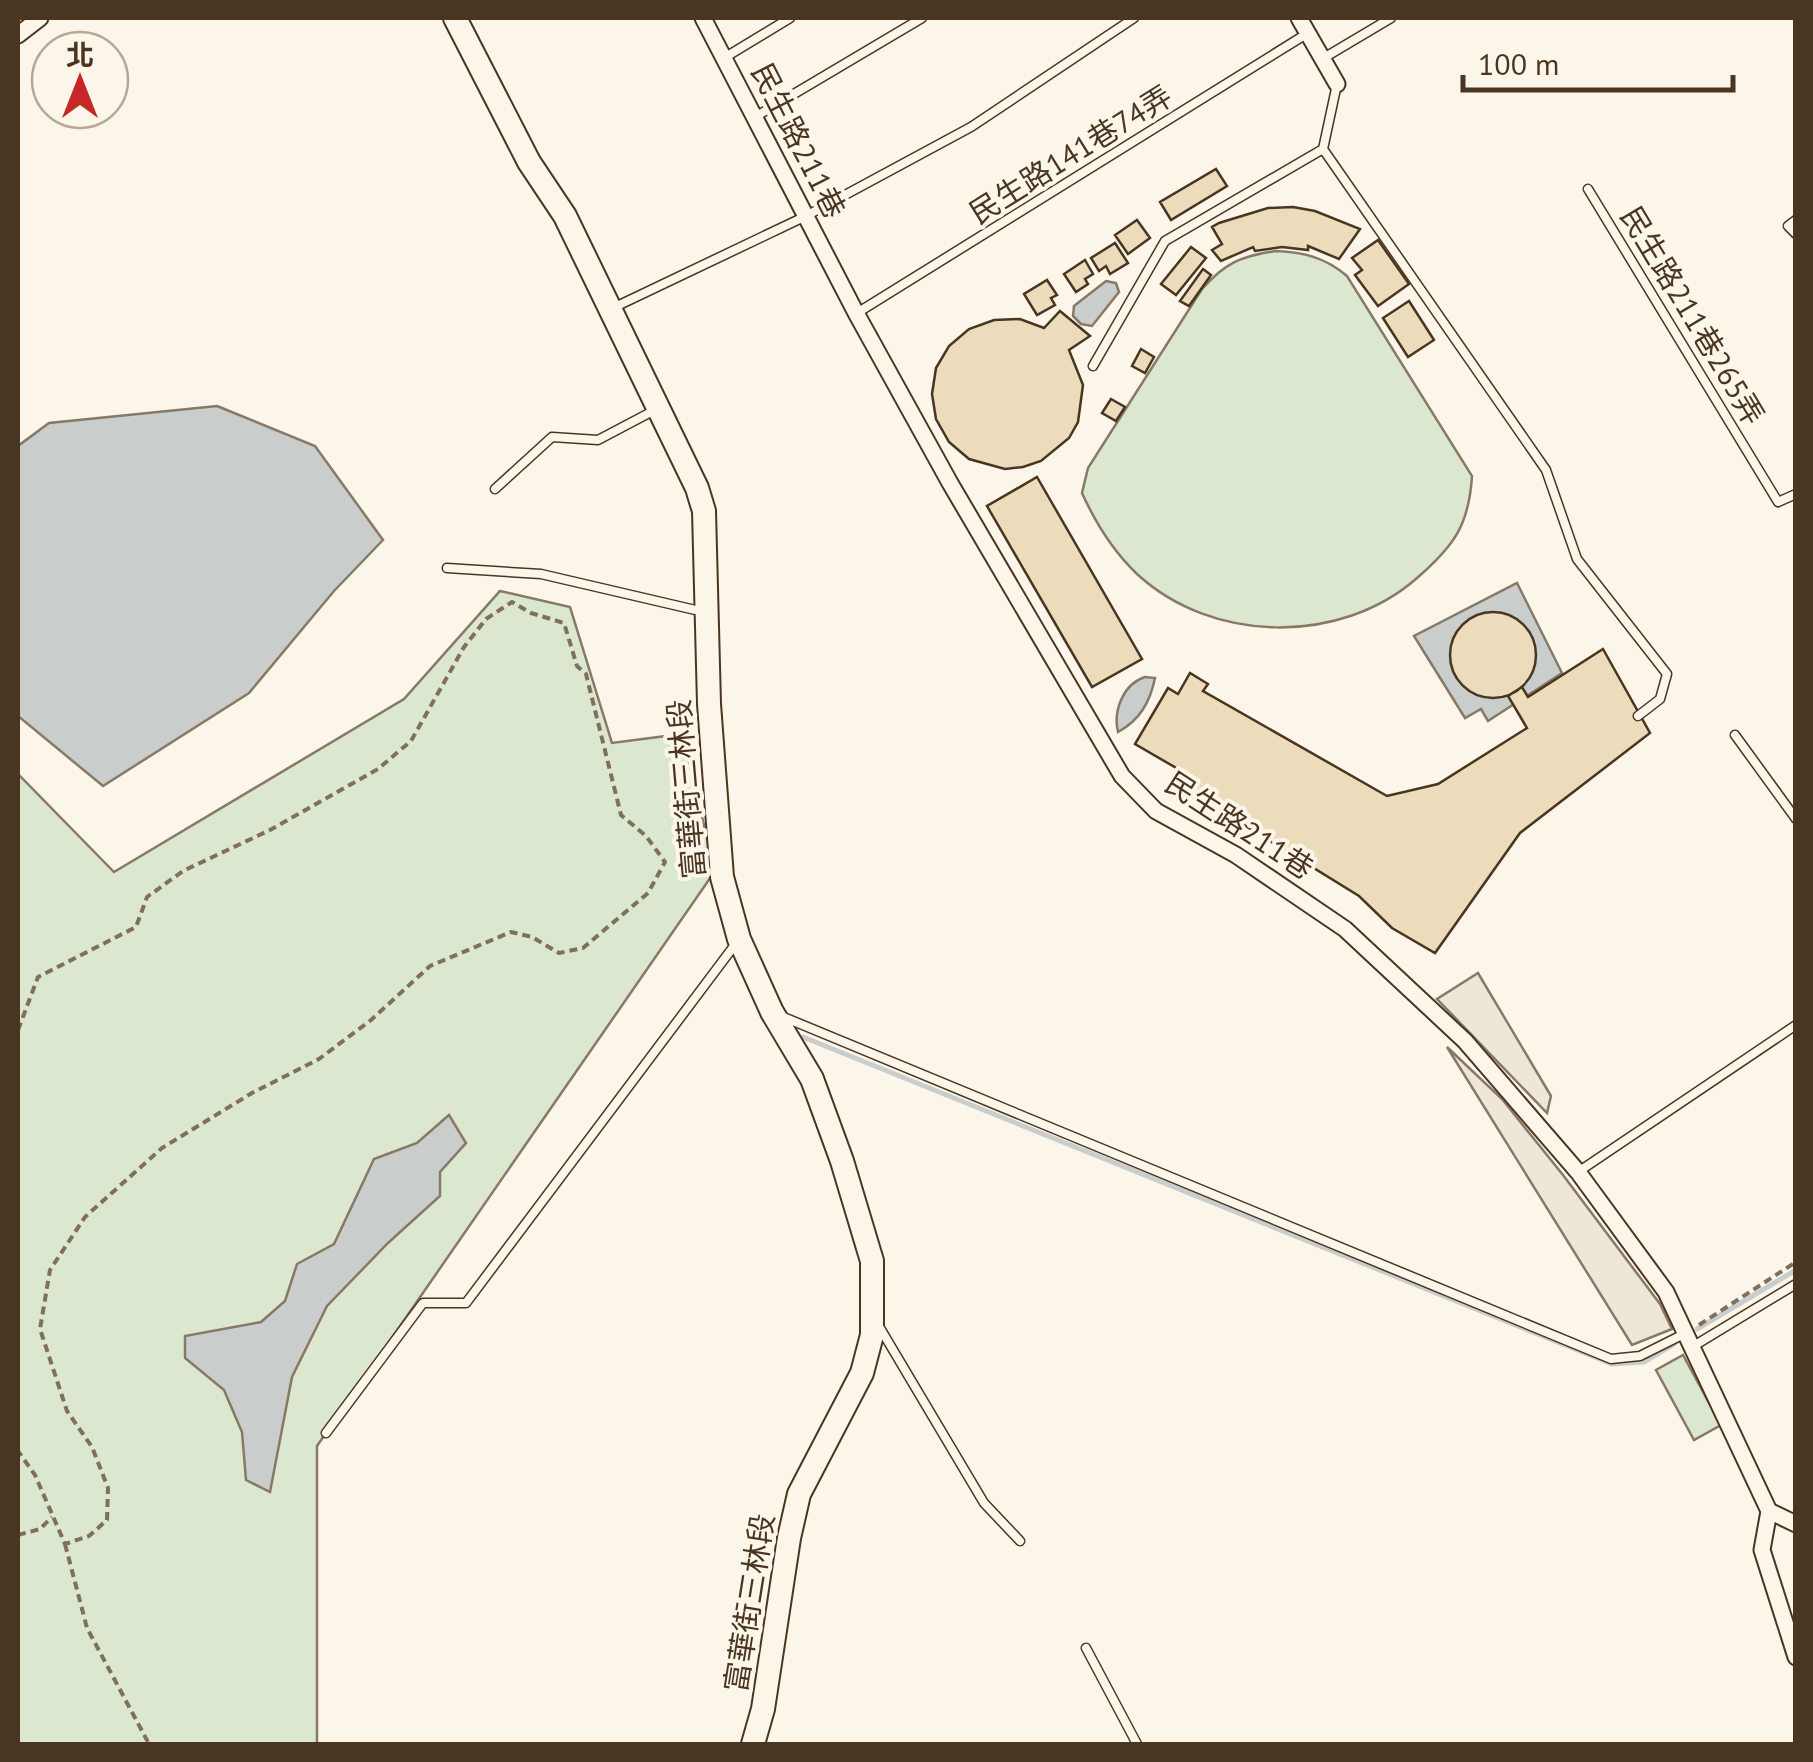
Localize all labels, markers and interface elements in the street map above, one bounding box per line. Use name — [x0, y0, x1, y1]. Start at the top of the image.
north arrow — [30, 30, 130, 130]
scale bar — [1463, 30, 1733, 92]
text: 北 — [66, 36, 94, 73]
text: 100 m — [1478, 44, 1559, 83]
street label: 民生路211巷 — [744, 56, 855, 224]
street label: 民生路141巷74弄 — [962, 76, 1179, 232]
street label: 民生路211巷265弄 — [1613, 199, 1774, 432]
street label: 富華街三林段 — [658, 698, 713, 880]
street label: 民生路211巷 — [1158, 762, 1321, 887]
street label: 富華街三林段 — [715, 1511, 782, 1695]

